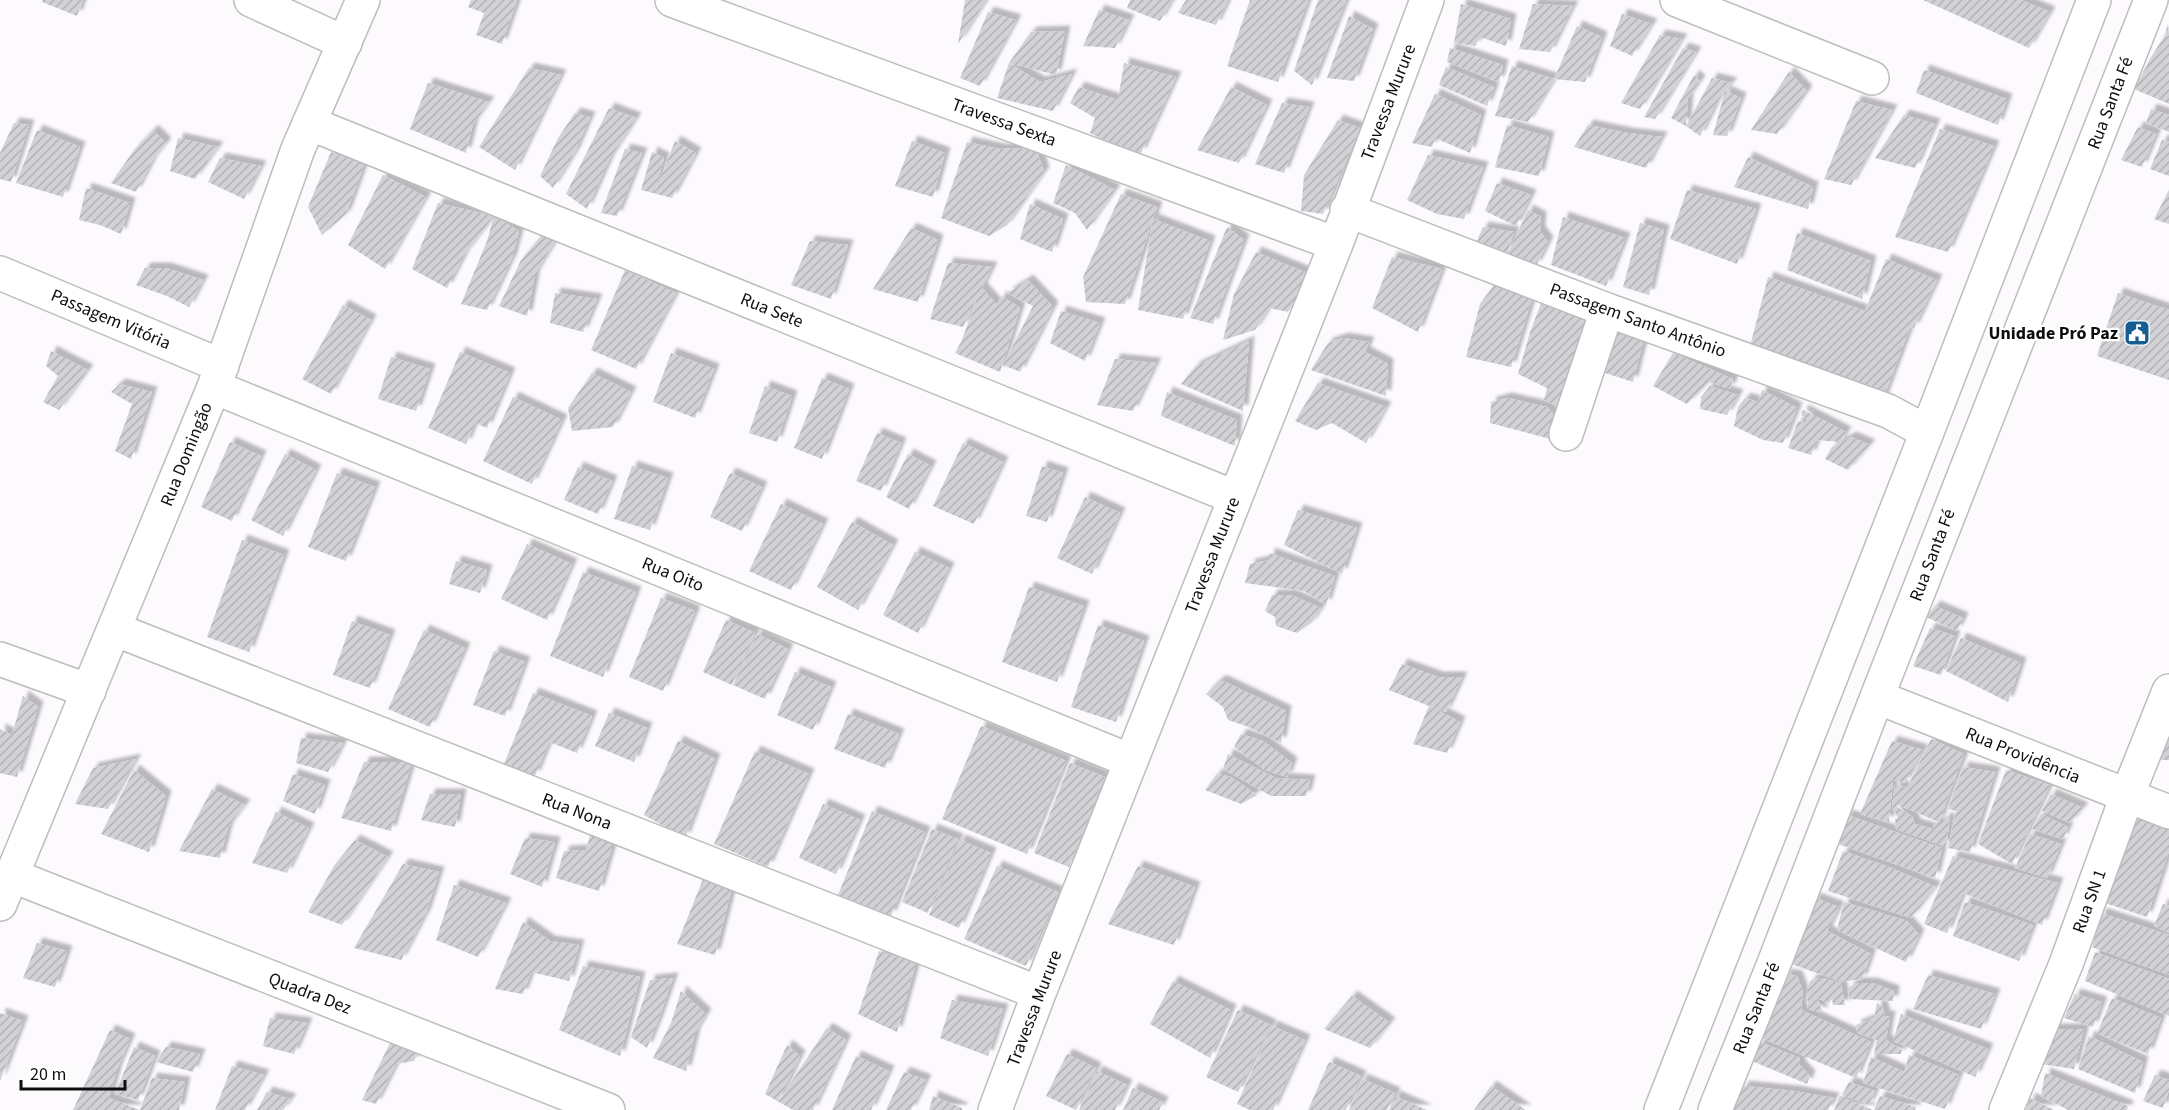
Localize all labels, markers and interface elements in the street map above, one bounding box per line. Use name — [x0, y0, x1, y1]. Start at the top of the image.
street label: Travessa Murure — [1355, 40, 1422, 164]
street label: Rua Santa Fé — [2081, 53, 2140, 153]
street label: Travessa Sexta — [948, 92, 1060, 153]
street label: Passagem Santo Antônio — [1546, 277, 1729, 364]
street label: Passagem Vitória — [47, 283, 175, 356]
street label: Rua Sete — [737, 287, 807, 334]
public building icon: Unidade Pró Paz — [2122, 318, 2152, 348]
place label: Unidade Pró Paz — [1989, 321, 2118, 346]
street label: Rua Domingão — [154, 398, 219, 510]
street label: Travessa Murure — [1179, 493, 1246, 617]
street label: Rua Santa Fé — [1903, 505, 1962, 605]
street label: Rua Oito — [638, 551, 707, 598]
street label: Rua Providência — [1962, 721, 2084, 790]
street label: Rua Nona — [538, 787, 615, 836]
street label: Rua SN 1 — [2066, 866, 2113, 937]
street label: Travessa Murure — [1001, 946, 1068, 1070]
street label: Rua Santa Fé — [1727, 958, 1786, 1058]
street label: Quadra Dez — [265, 966, 355, 1021]
scale bar — [21, 1053, 124, 1091]
text: 20 m — [30, 1062, 66, 1087]

